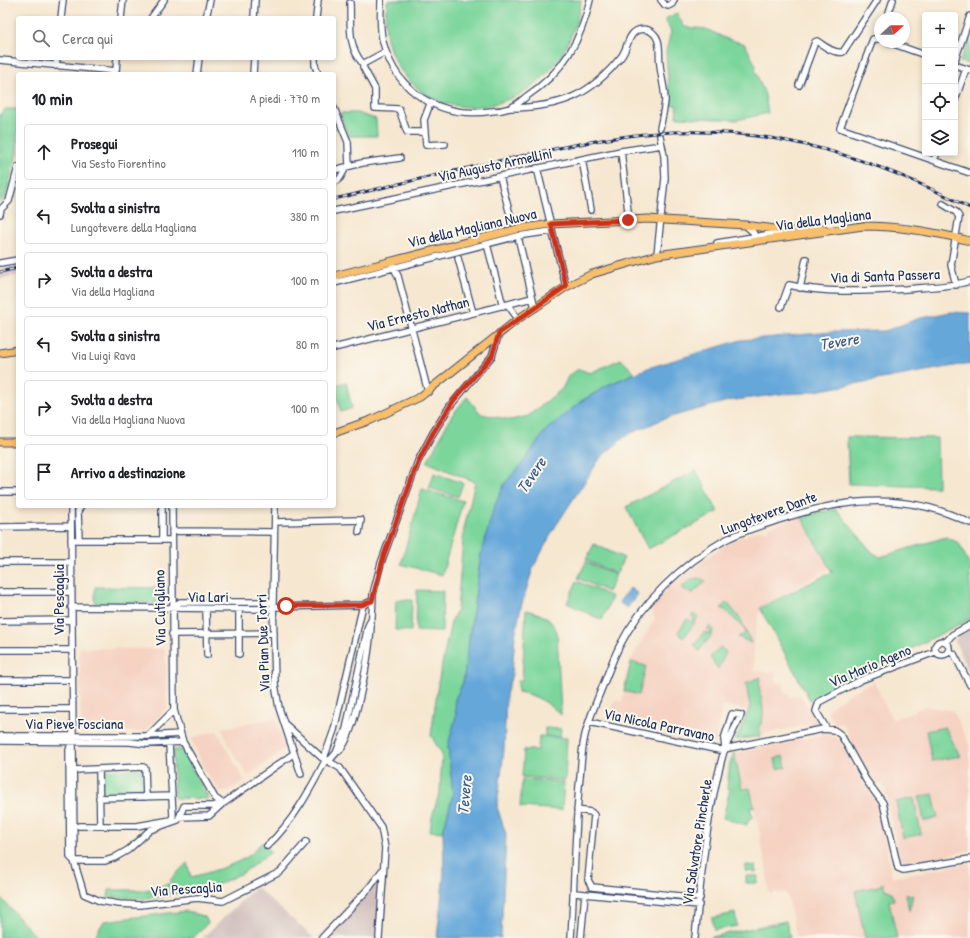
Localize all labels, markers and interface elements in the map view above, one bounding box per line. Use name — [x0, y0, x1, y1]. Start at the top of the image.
north arrow — [874, 12, 910, 48]
map controls — [922, 12, 958, 156]
button: + — [922, 12, 958, 48]
search box — [16, 16, 336, 60]
icon: search — [30, 27, 52, 49]
text: Cerca qui — [62, 28, 113, 49]
button: − — [922, 48, 958, 84]
button: locate — [922, 84, 958, 120]
text: 10 min — [32, 87, 73, 110]
text: A piedi · 770 m — [250, 89, 320, 107]
button: layers — [922, 120, 958, 156]
text: Prosegui — [71, 133, 118, 154]
icon: ahead — [33, 141, 55, 163]
street label: Via Augusto Armellini — [436, 142, 554, 187]
text: 110 m — [292, 143, 319, 161]
text: Via Sesto Fiorentino — [71, 154, 166, 172]
text: Svolta a sinistra — [71, 197, 160, 218]
street label: Via della Magliana Nuova — [405, 202, 538, 253]
street label: Via della Magliana — [774, 203, 872, 236]
icon: left — [33, 205, 55, 227]
text: 380 m — [290, 207, 319, 225]
route end — [619, 211, 637, 229]
text: Lungotevere della Magliana — [71, 218, 196, 236]
text: Svolta a destra — [71, 261, 152, 282]
street label: Via di Santa Passera — [830, 263, 940, 288]
icon: right — [33, 269, 55, 291]
text: 100 m — [291, 271, 319, 289]
text: Via della Magliana — [71, 282, 154, 300]
street label: Via Ernesto Nathan — [365, 291, 471, 336]
text: Svolta a sinistra — [71, 325, 160, 346]
water label: Tevere — [818, 327, 861, 355]
icon: left — [33, 333, 55, 355]
text: 80 m — [296, 335, 319, 353]
text: Via Luigi Rava — [71, 346, 135, 364]
text: Svolta a destra — [71, 389, 152, 410]
icon: right — [33, 397, 55, 419]
text: 100 m — [291, 399, 319, 417]
text: Via della Magliana Nuova — [71, 410, 185, 428]
water label: Tevere — [511, 452, 551, 497]
icon: arrive — [33, 461, 55, 483]
text: Arrivo a destinazione — [71, 462, 185, 483]
street label: Lungotevere Dante — [718, 486, 820, 540]
street label: Via Pescaglia — [48, 564, 69, 636]
street label: Via Cutigliano — [148, 570, 171, 646]
street label: Via Lari — [187, 586, 229, 607]
street label: Via Pian Due Torri — [250, 594, 275, 693]
route start — [277, 597, 295, 615]
street label: Via Mario Ageno — [825, 639, 914, 692]
street label: Via Nicola Parravano — [602, 703, 716, 747]
street label: Via Pieve Fosciana — [25, 713, 123, 734]
water label: Tevere — [451, 774, 477, 815]
street label: Via Salvatore Pincherle — [676, 777, 717, 906]
street label: Via Pescaglia — [149, 876, 223, 901]

